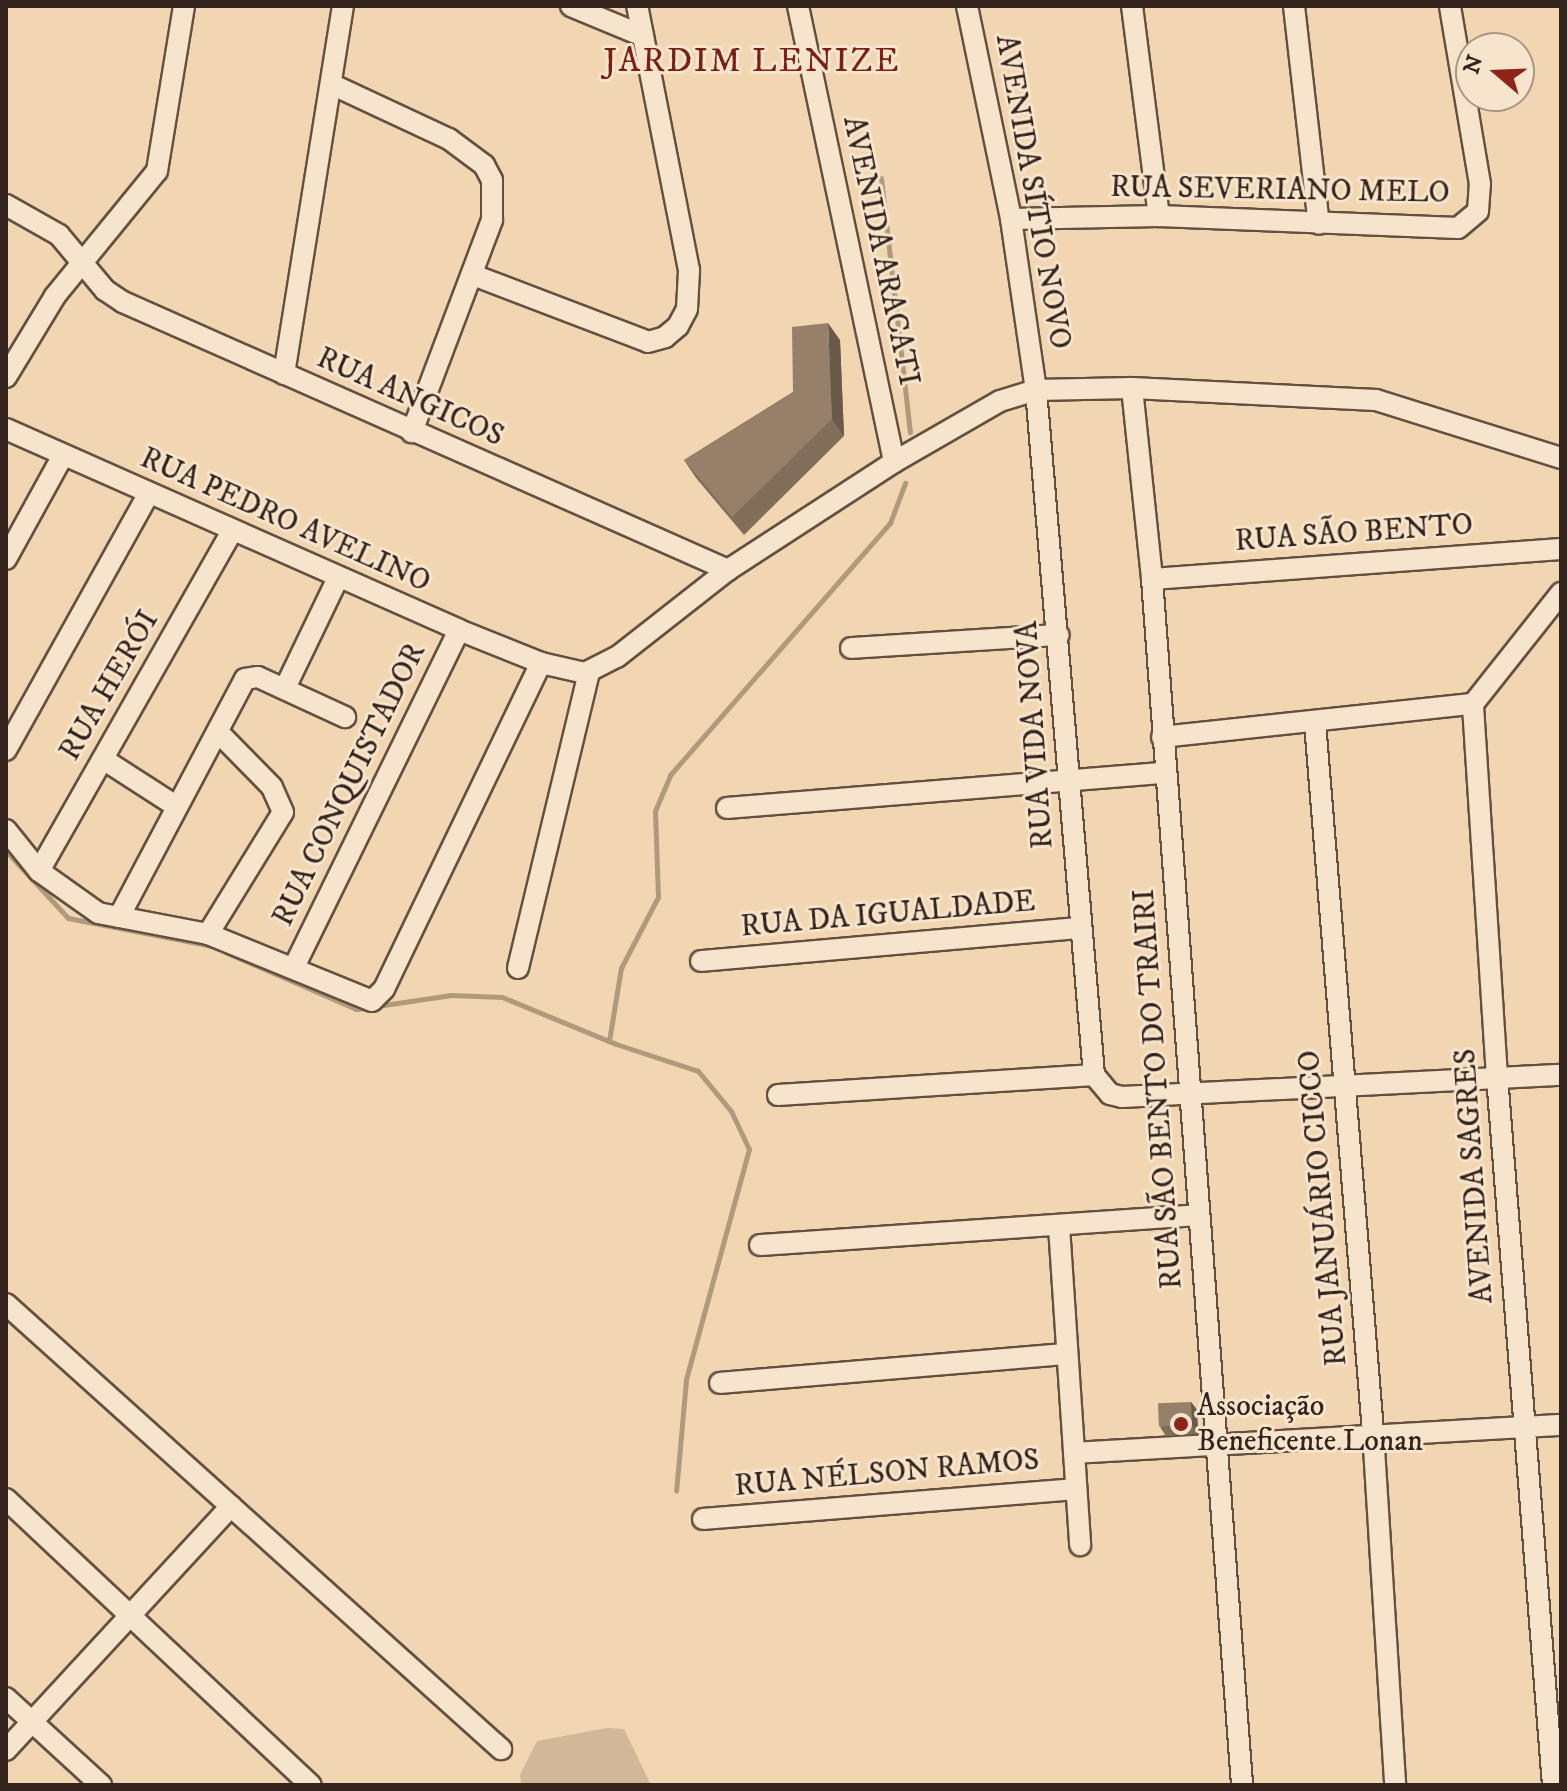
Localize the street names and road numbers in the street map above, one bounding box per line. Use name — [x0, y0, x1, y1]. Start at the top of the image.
street label: AVENIDA SÍTIO NOVO — [987, 32, 1077, 352]
street label: AVENIDA ARACATI — [834, 113, 926, 389]
street label: RUA SEVERIANO MELO — [1110, 170, 1450, 212]
street label: RUA ANGICOS — [311, 341, 509, 455]
street label: RUA PEDRO AVELINO — [134, 441, 436, 601]
street label: RUA SÃO BENTO — [1234, 508, 1474, 560]
street label: RUA HERÓI — [53, 605, 167, 767]
street label: RUA VIDA NOVA — [1010, 620, 1062, 850]
street label: RUA CONQUISTADOR — [266, 638, 434, 932]
street label: RUA DA IGUALDADE — [739, 884, 1037, 946]
street label: RUA SÃO BENTO DO TRAIRI — [1127, 887, 1191, 1291]
street label: AVENIDA SAGRES — [1448, 1047, 1502, 1305]
street label: RUA JANUÁRIO CICCO — [1292, 1048, 1356, 1368]
street label: RUA NÉLSON RAMOS — [733, 1443, 1041, 1505]

